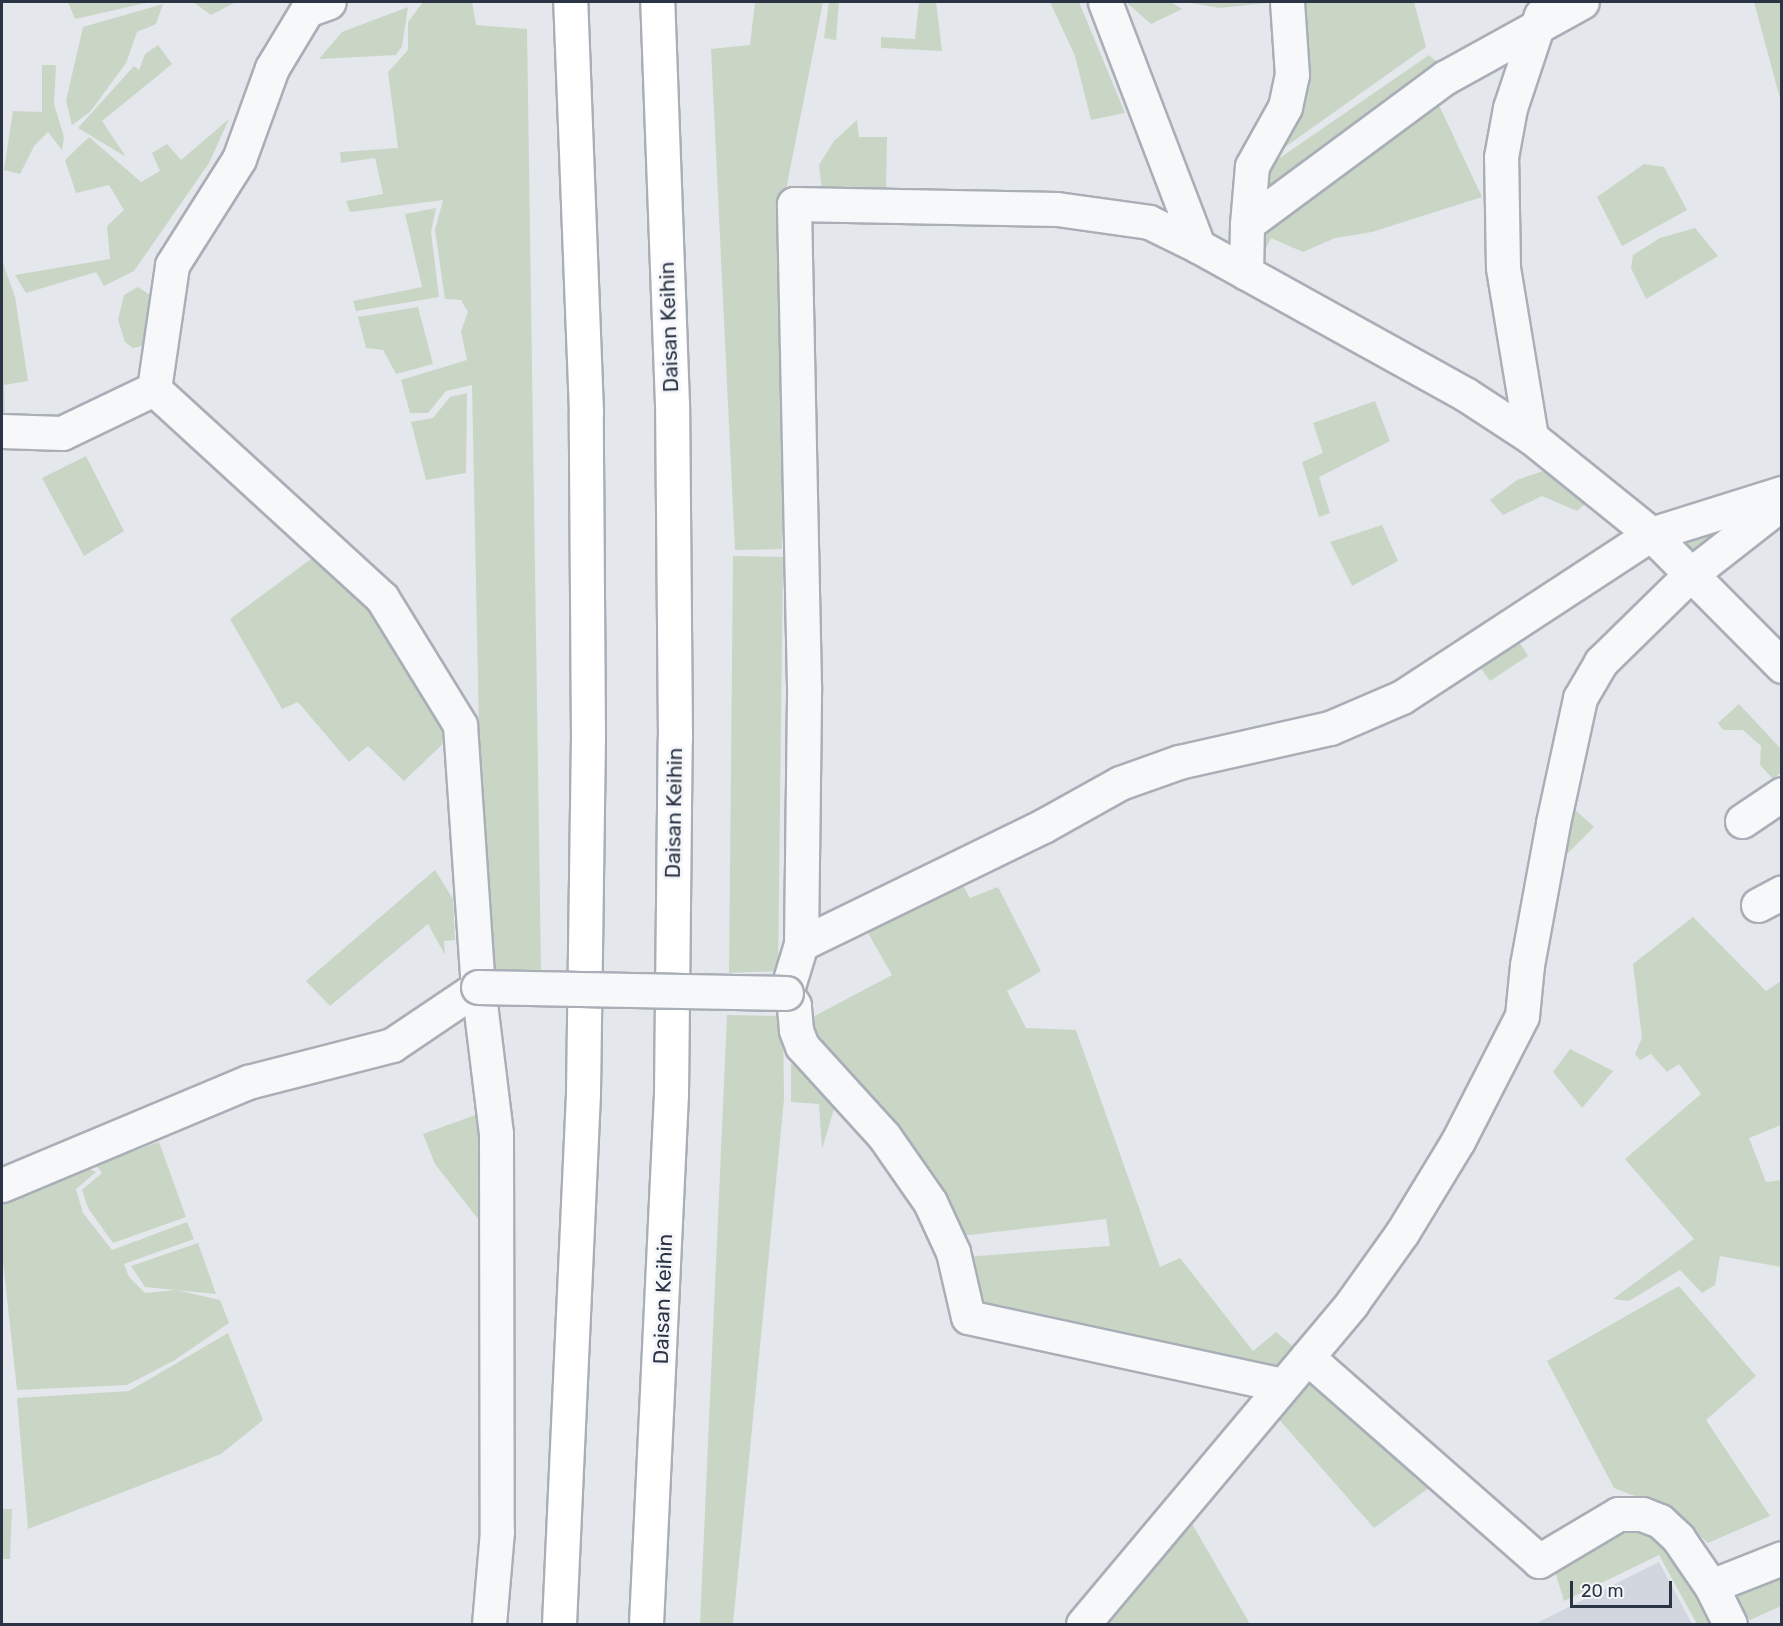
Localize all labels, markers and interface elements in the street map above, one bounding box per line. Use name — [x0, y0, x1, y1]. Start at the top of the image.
street label: Daisan Keihin — [654, 261, 684, 393]
street label: Daisan Keihin — [660, 747, 688, 879]
street label: Daisan Keihin — [648, 1233, 678, 1365]
scale bar — [1573, 1569, 1675, 1607]
text: 20 m — [1581, 1580, 1623, 1602]

